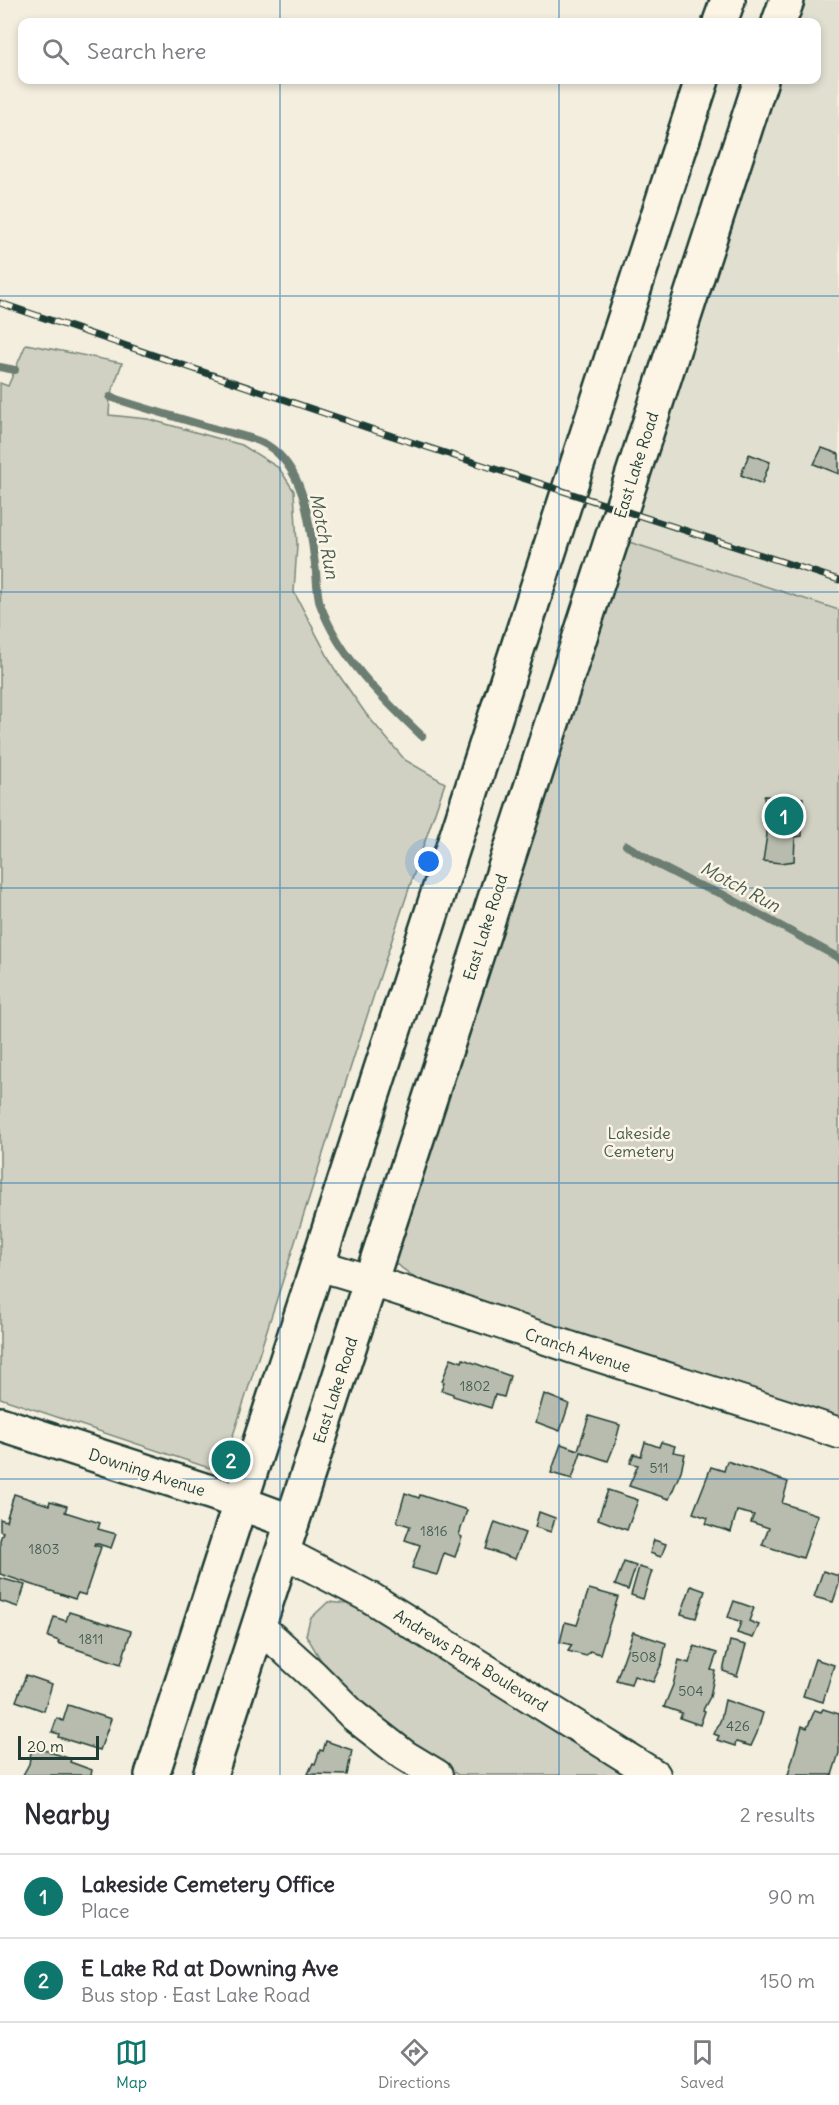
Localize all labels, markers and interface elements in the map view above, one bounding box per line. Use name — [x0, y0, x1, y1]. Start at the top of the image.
search box — [18, 18, 821, 84]
icon: search — [39, 35, 72, 68]
text: Search here — [87, 37, 206, 65]
street label: East Lake Road — [609, 409, 663, 521]
water label: Motch Run — [305, 491, 344, 581]
pin: 1 — [764, 794, 804, 838]
your location — [414, 847, 443, 876]
water label: Motch Run — [697, 856, 784, 917]
street label: East Lake Road — [458, 871, 512, 983]
park label: Lakeside Cemetery — [604, 1123, 674, 1161]
street label: Cranch Avenue — [523, 1323, 633, 1377]
street label: East Lake Road — [308, 1334, 362, 1446]
house number: 1802 — [460, 1377, 491, 1395]
pin: 2 — [212, 1438, 250, 1482]
street label: Downing Avenue — [86, 1444, 208, 1500]
house number: 511 — [649, 1459, 669, 1477]
house number: 1816 — [420, 1522, 448, 1540]
house number: 1803 — [29, 1540, 59, 1558]
street label: Andrews Park Boulevard — [390, 1604, 552, 1716]
house number: 1811 — [79, 1630, 103, 1648]
house number: 508 — [631, 1648, 657, 1666]
house number: 504 — [678, 1682, 704, 1700]
house number: 426 — [726, 1717, 750, 1735]
scale bar — [18, 1733, 99, 1760]
text: 20 m — [27, 1736, 64, 1756]
text: Nearby — [24, 1798, 110, 1831]
text: 2 results — [740, 1802, 815, 1827]
text: Lakeside Cemetery Office — [81, 1870, 335, 1898]
text: 1 — [40, 1884, 47, 1909]
text: 90 m — [768, 1884, 815, 1909]
text: Place — [81, 1898, 129, 1923]
text: E Lake Rd at Downing Ave — [81, 1954, 339, 1982]
text: 2 — [38, 1968, 49, 1993]
text: 150 m — [760, 1968, 815, 1993]
text: Bus stop · East Lake Road — [81, 1982, 310, 2007]
tab: Map — [115, 2036, 148, 2092]
tab: Directions — [378, 2036, 450, 2092]
tab: Saved — [680, 2036, 724, 2092]

